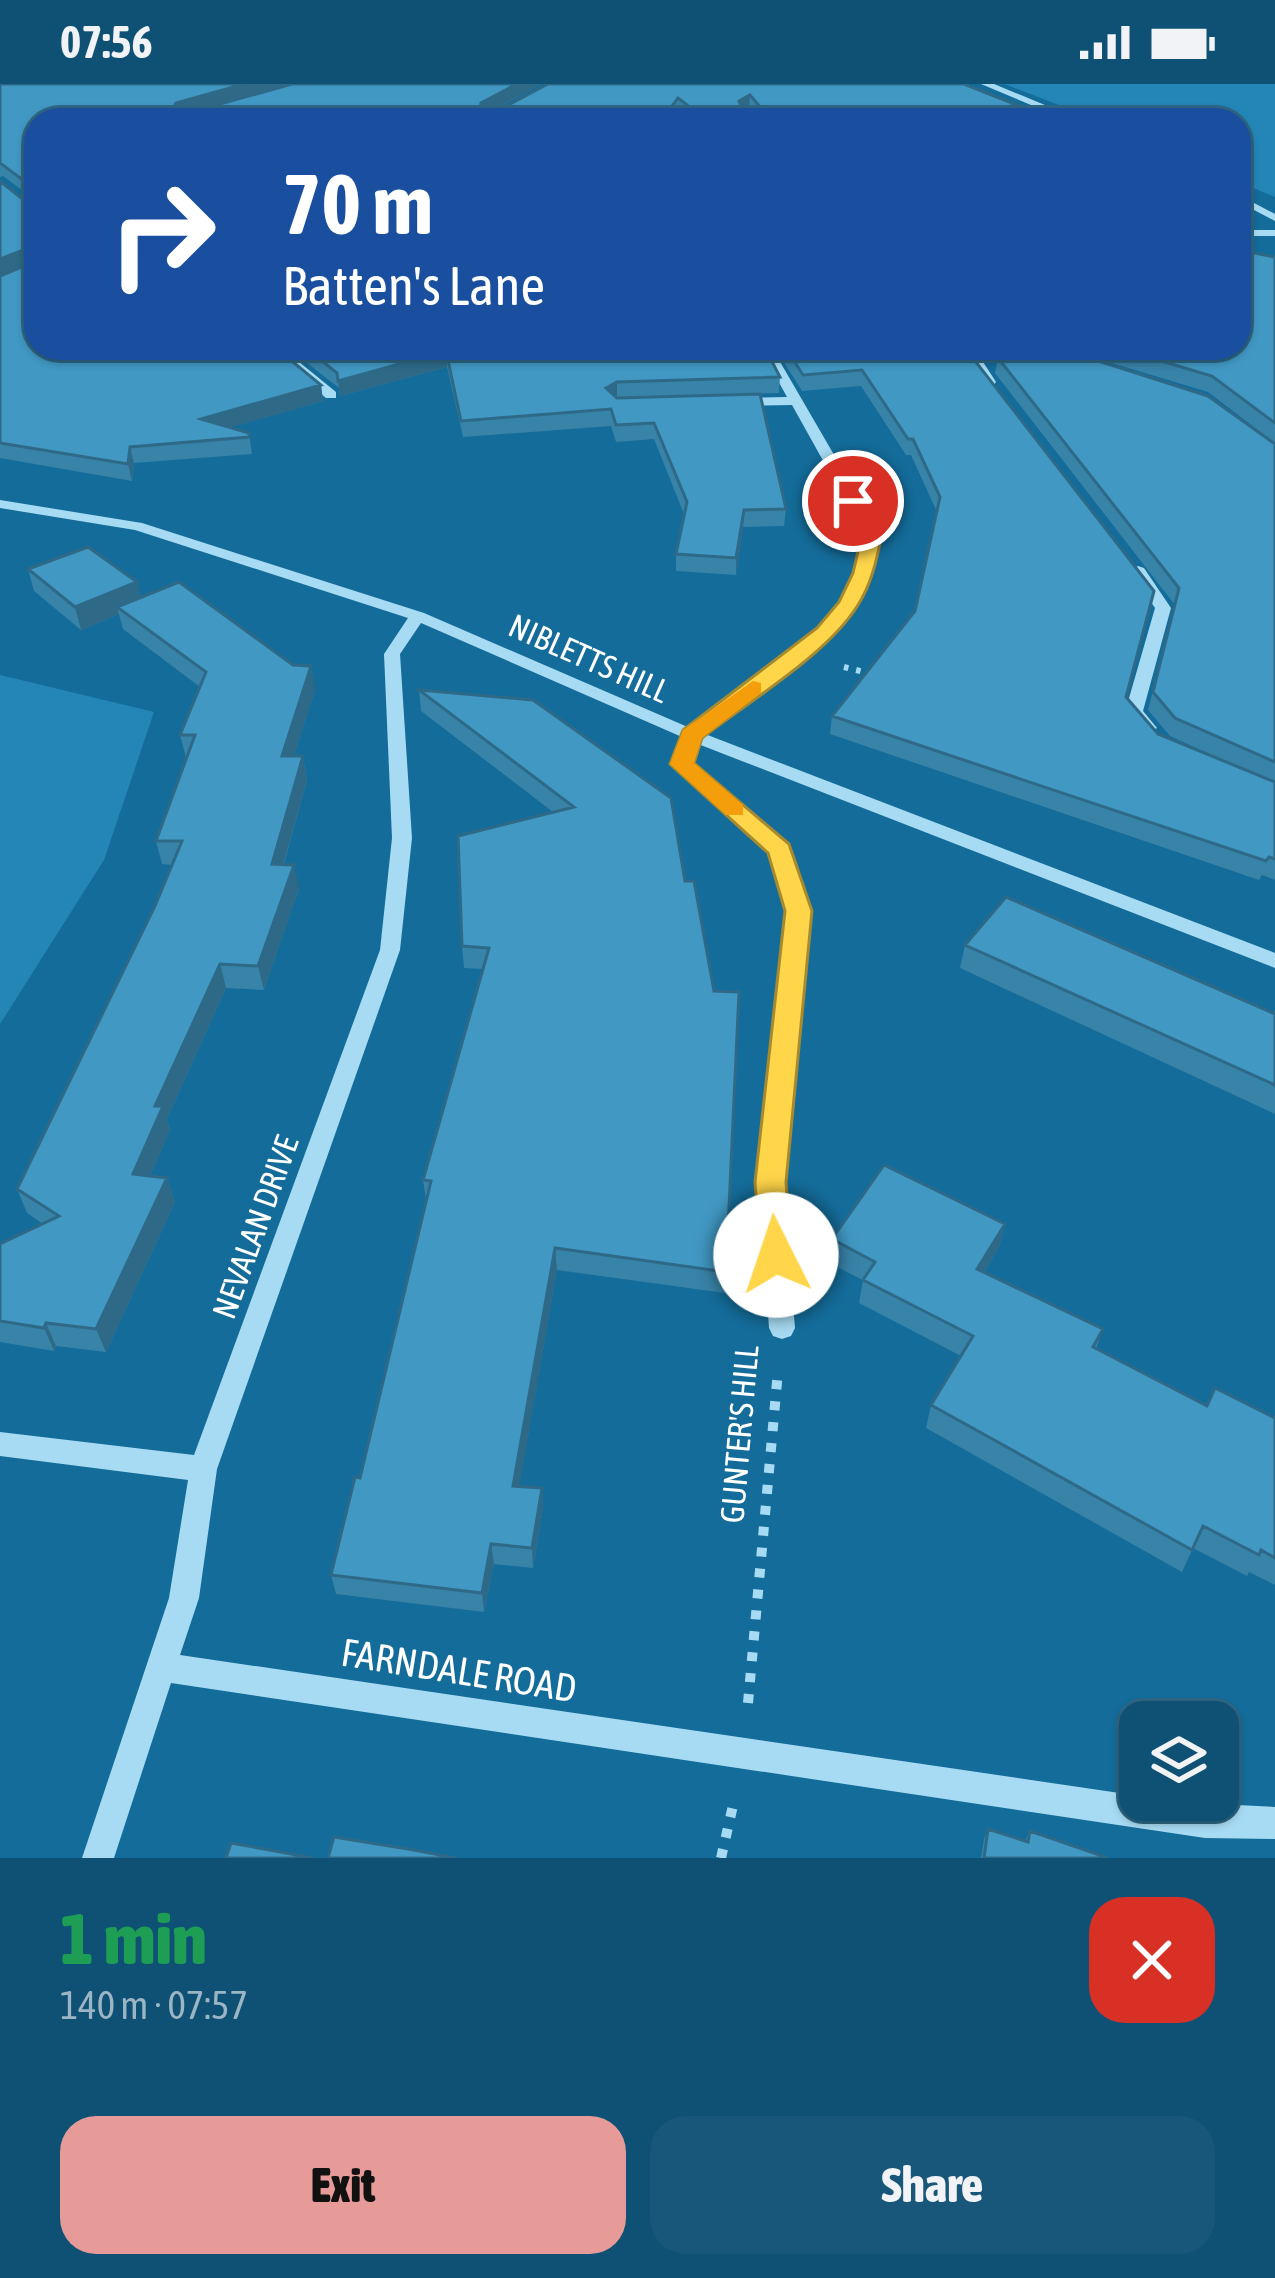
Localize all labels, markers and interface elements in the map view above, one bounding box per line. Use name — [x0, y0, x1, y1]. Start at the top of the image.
text: 07:56 — [60, 16, 153, 68]
icon: right — [84, 156, 240, 312]
text: 70 m — [282, 156, 433, 252]
text: Batten's Lane — [282, 255, 545, 316]
pin — [802, 450, 904, 552]
icon: arrive — [820, 468, 886, 534]
street label: NIBLETTS HILL — [503, 606, 675, 710]
street label: NEVALAN DRIVE — [204, 1130, 306, 1324]
position arrow — [713, 1192, 839, 1318]
street label: GUNTER'S HILL — [712, 1343, 766, 1525]
street label: FARNDALE ROAD — [338, 1630, 580, 1710]
map controls — [1119, 1701, 1239, 1821]
button: layers — [1119, 1701, 1239, 1821]
text: 1 min — [60, 1897, 207, 1979]
button: close — [1089, 1897, 1215, 2023]
text: 140 m · 07:57 — [60, 1983, 248, 2027]
button: Exit — [60, 2116, 626, 2254]
button: Share — [650, 2116, 1215, 2254]

